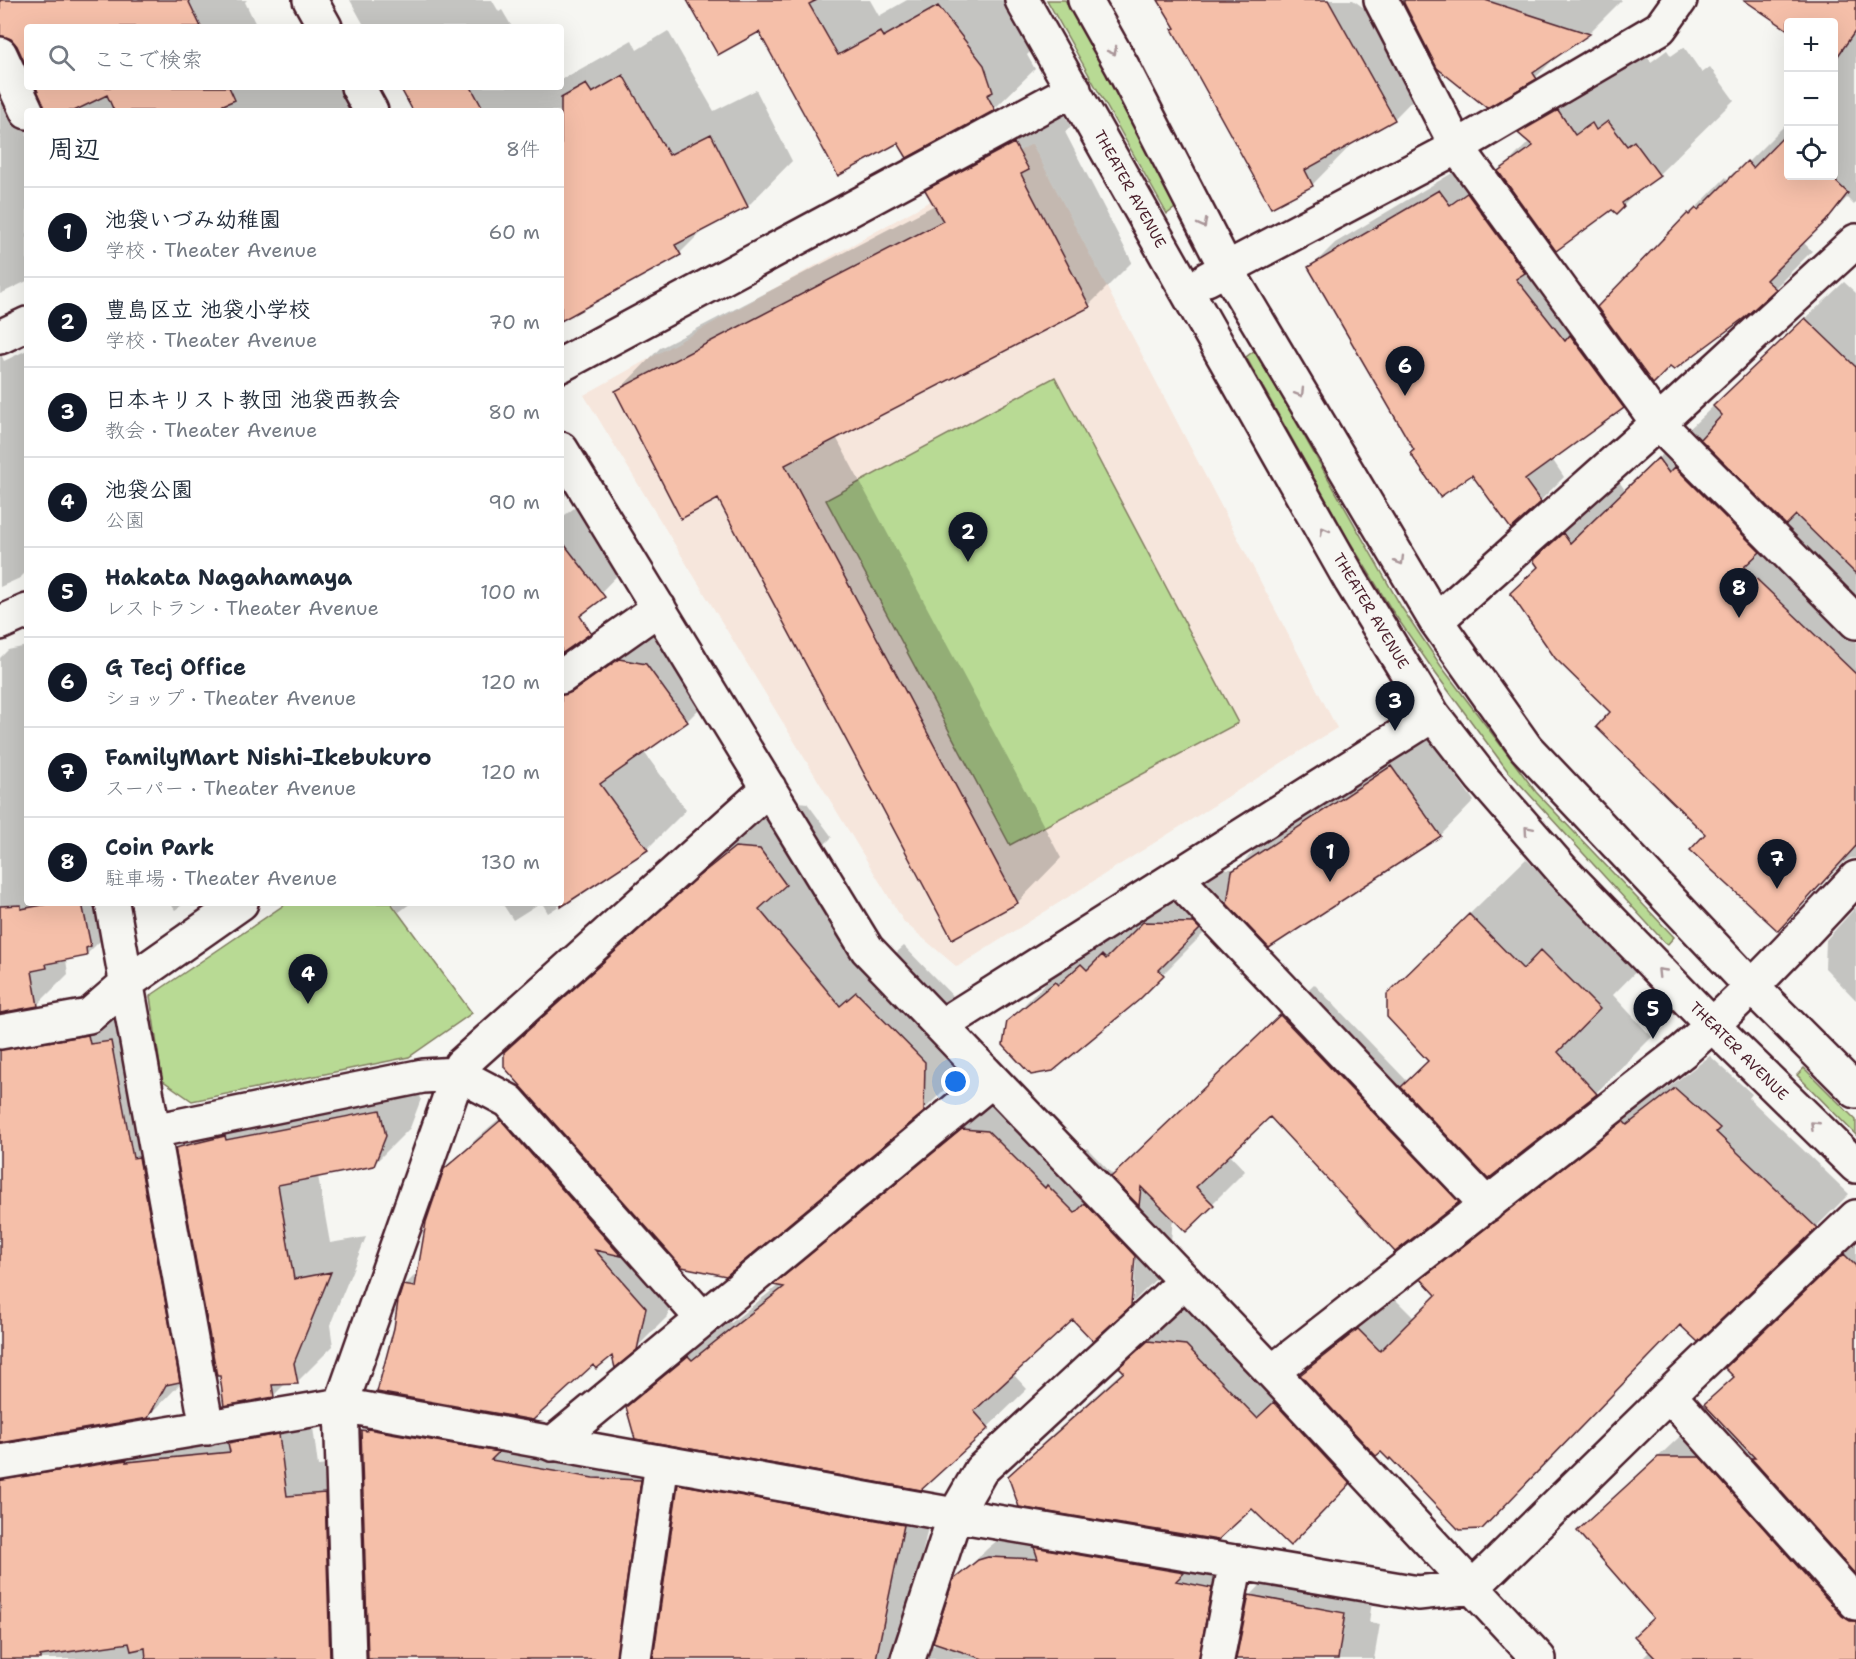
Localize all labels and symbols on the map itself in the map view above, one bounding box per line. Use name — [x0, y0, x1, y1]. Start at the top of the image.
one-way arrow — [1106, 45, 1117, 55]
street label: THEATER AVENUE — [1089, 126, 1171, 252]
one-way arrow — [1196, 218, 1207, 228]
pin: 6 — [1386, 346, 1424, 396]
one-way arrow — [1293, 387, 1305, 397]
pin: 2 — [948, 512, 988, 562]
one-way arrow — [1320, 527, 1331, 538]
street label: THEATER AVENUE — [1328, 549, 1414, 673]
one-way arrow — [1393, 555, 1404, 565]
pin: 8 — [1720, 568, 1758, 618]
pin: 3 — [1376, 682, 1414, 731]
one-way arrow — [1524, 826, 1535, 837]
pin: 1 — [1310, 832, 1350, 882]
pin: 7 — [1758, 840, 1796, 889]
pin: 4 — [288, 954, 328, 1004]
one-way arrow — [1657, 969, 1668, 979]
pin: 5 — [1634, 990, 1672, 1039]
street label: THEATER AVENUE — [1685, 997, 1793, 1105]
your location — [941, 1067, 970, 1096]
one-way arrow — [1811, 1121, 1822, 1132]

